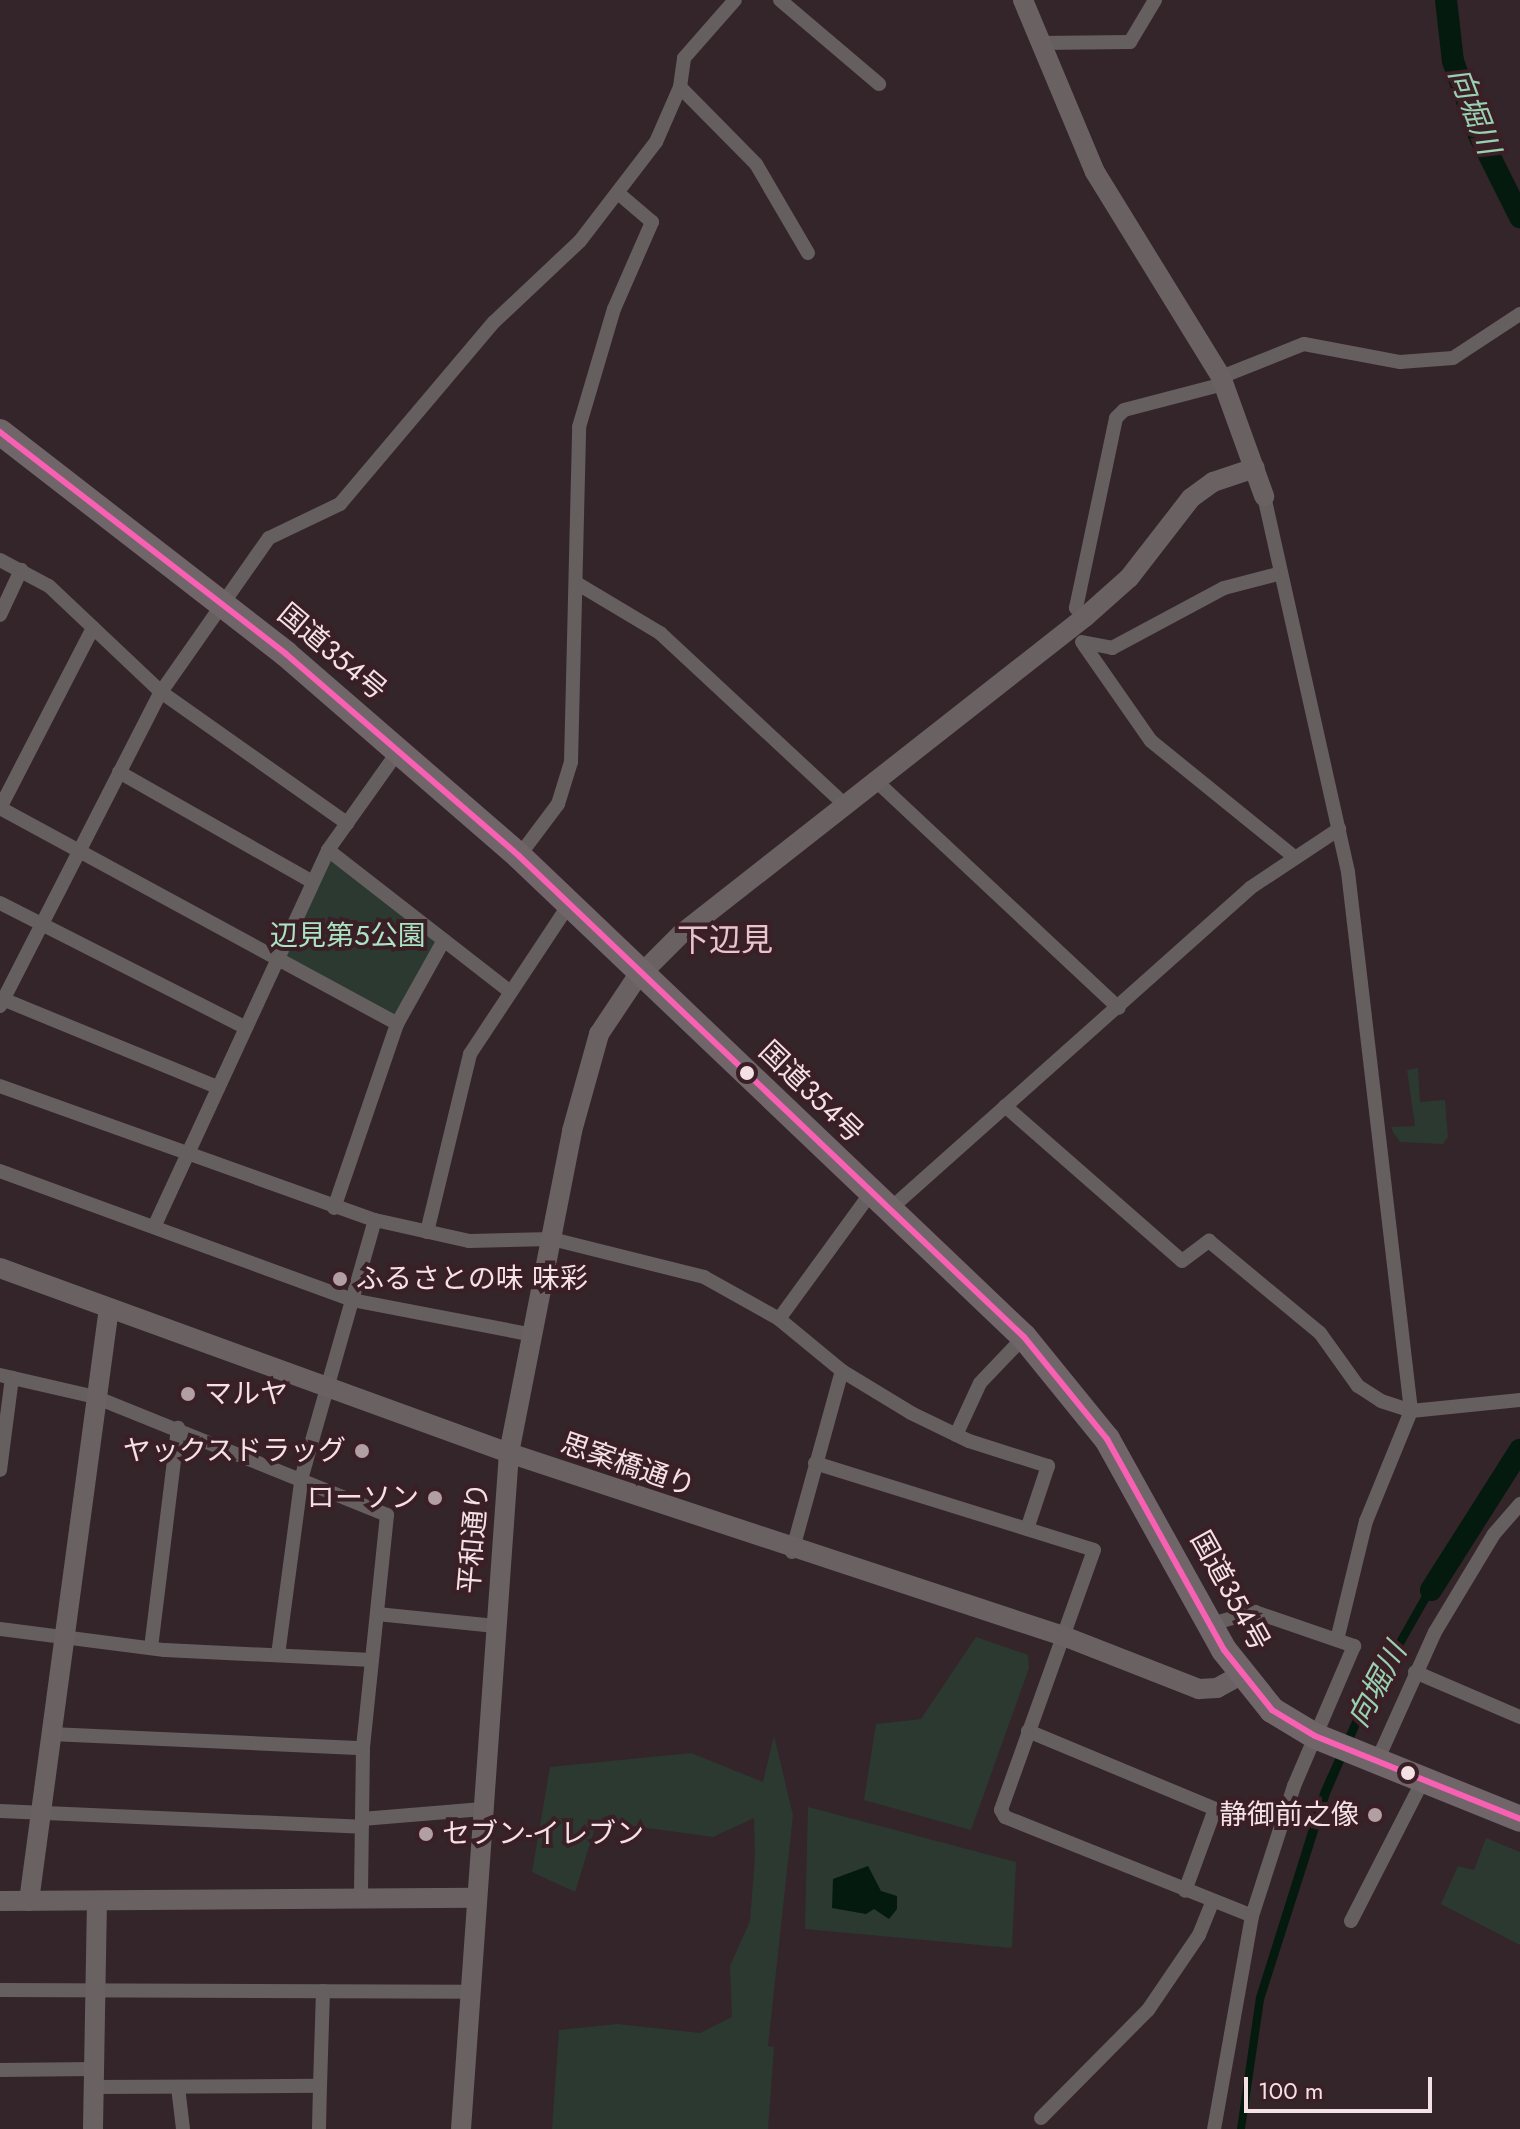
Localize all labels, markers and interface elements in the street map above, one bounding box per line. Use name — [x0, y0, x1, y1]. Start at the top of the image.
water label: 向堀川 — [1441, 63, 1507, 159]
street label: 国道354号 — [271, 597, 393, 707]
park label: 辺見第5公園 — [270, 919, 426, 953]
district label: 下辺見 — [677, 921, 773, 959]
street label: 国道354号 — [752, 1034, 870, 1150]
unlabelled marker — [739, 1065, 755, 1081]
place label: ふるさとの味 味彩 — [356, 1262, 588, 1296]
marker: ふるさとの味 味彩 — [331, 1270, 349, 1288]
place label: マルヤ — [204, 1377, 288, 1411]
marker: マルヤ — [179, 1385, 197, 1403]
street label: 思案橋通り — [556, 1426, 700, 1504]
place label: ヤックスドラッグ — [122, 1434, 346, 1468]
marker: ヤックスドラッグ — [353, 1442, 371, 1460]
place label: ローソン — [307, 1481, 419, 1515]
street label: 平和通り — [452, 1481, 496, 1595]
marker: ローソン — [426, 1489, 444, 1507]
street label: 国道354号 — [1183, 1525, 1277, 1657]
water label: 向堀川 — [1340, 1637, 1414, 1733]
unlabelled marker — [1400, 1765, 1416, 1781]
place label: 静御前之像 — [1219, 1798, 1359, 1832]
marker: 静御前之像 — [1366, 1806, 1384, 1824]
place label: セブン-イレブン — [442, 1817, 644, 1851]
marker: セブン-イレブン — [417, 1825, 435, 1843]
scale bar — [1248, 2061, 1436, 2111]
text: 100 m — [1258, 2073, 1324, 2108]

